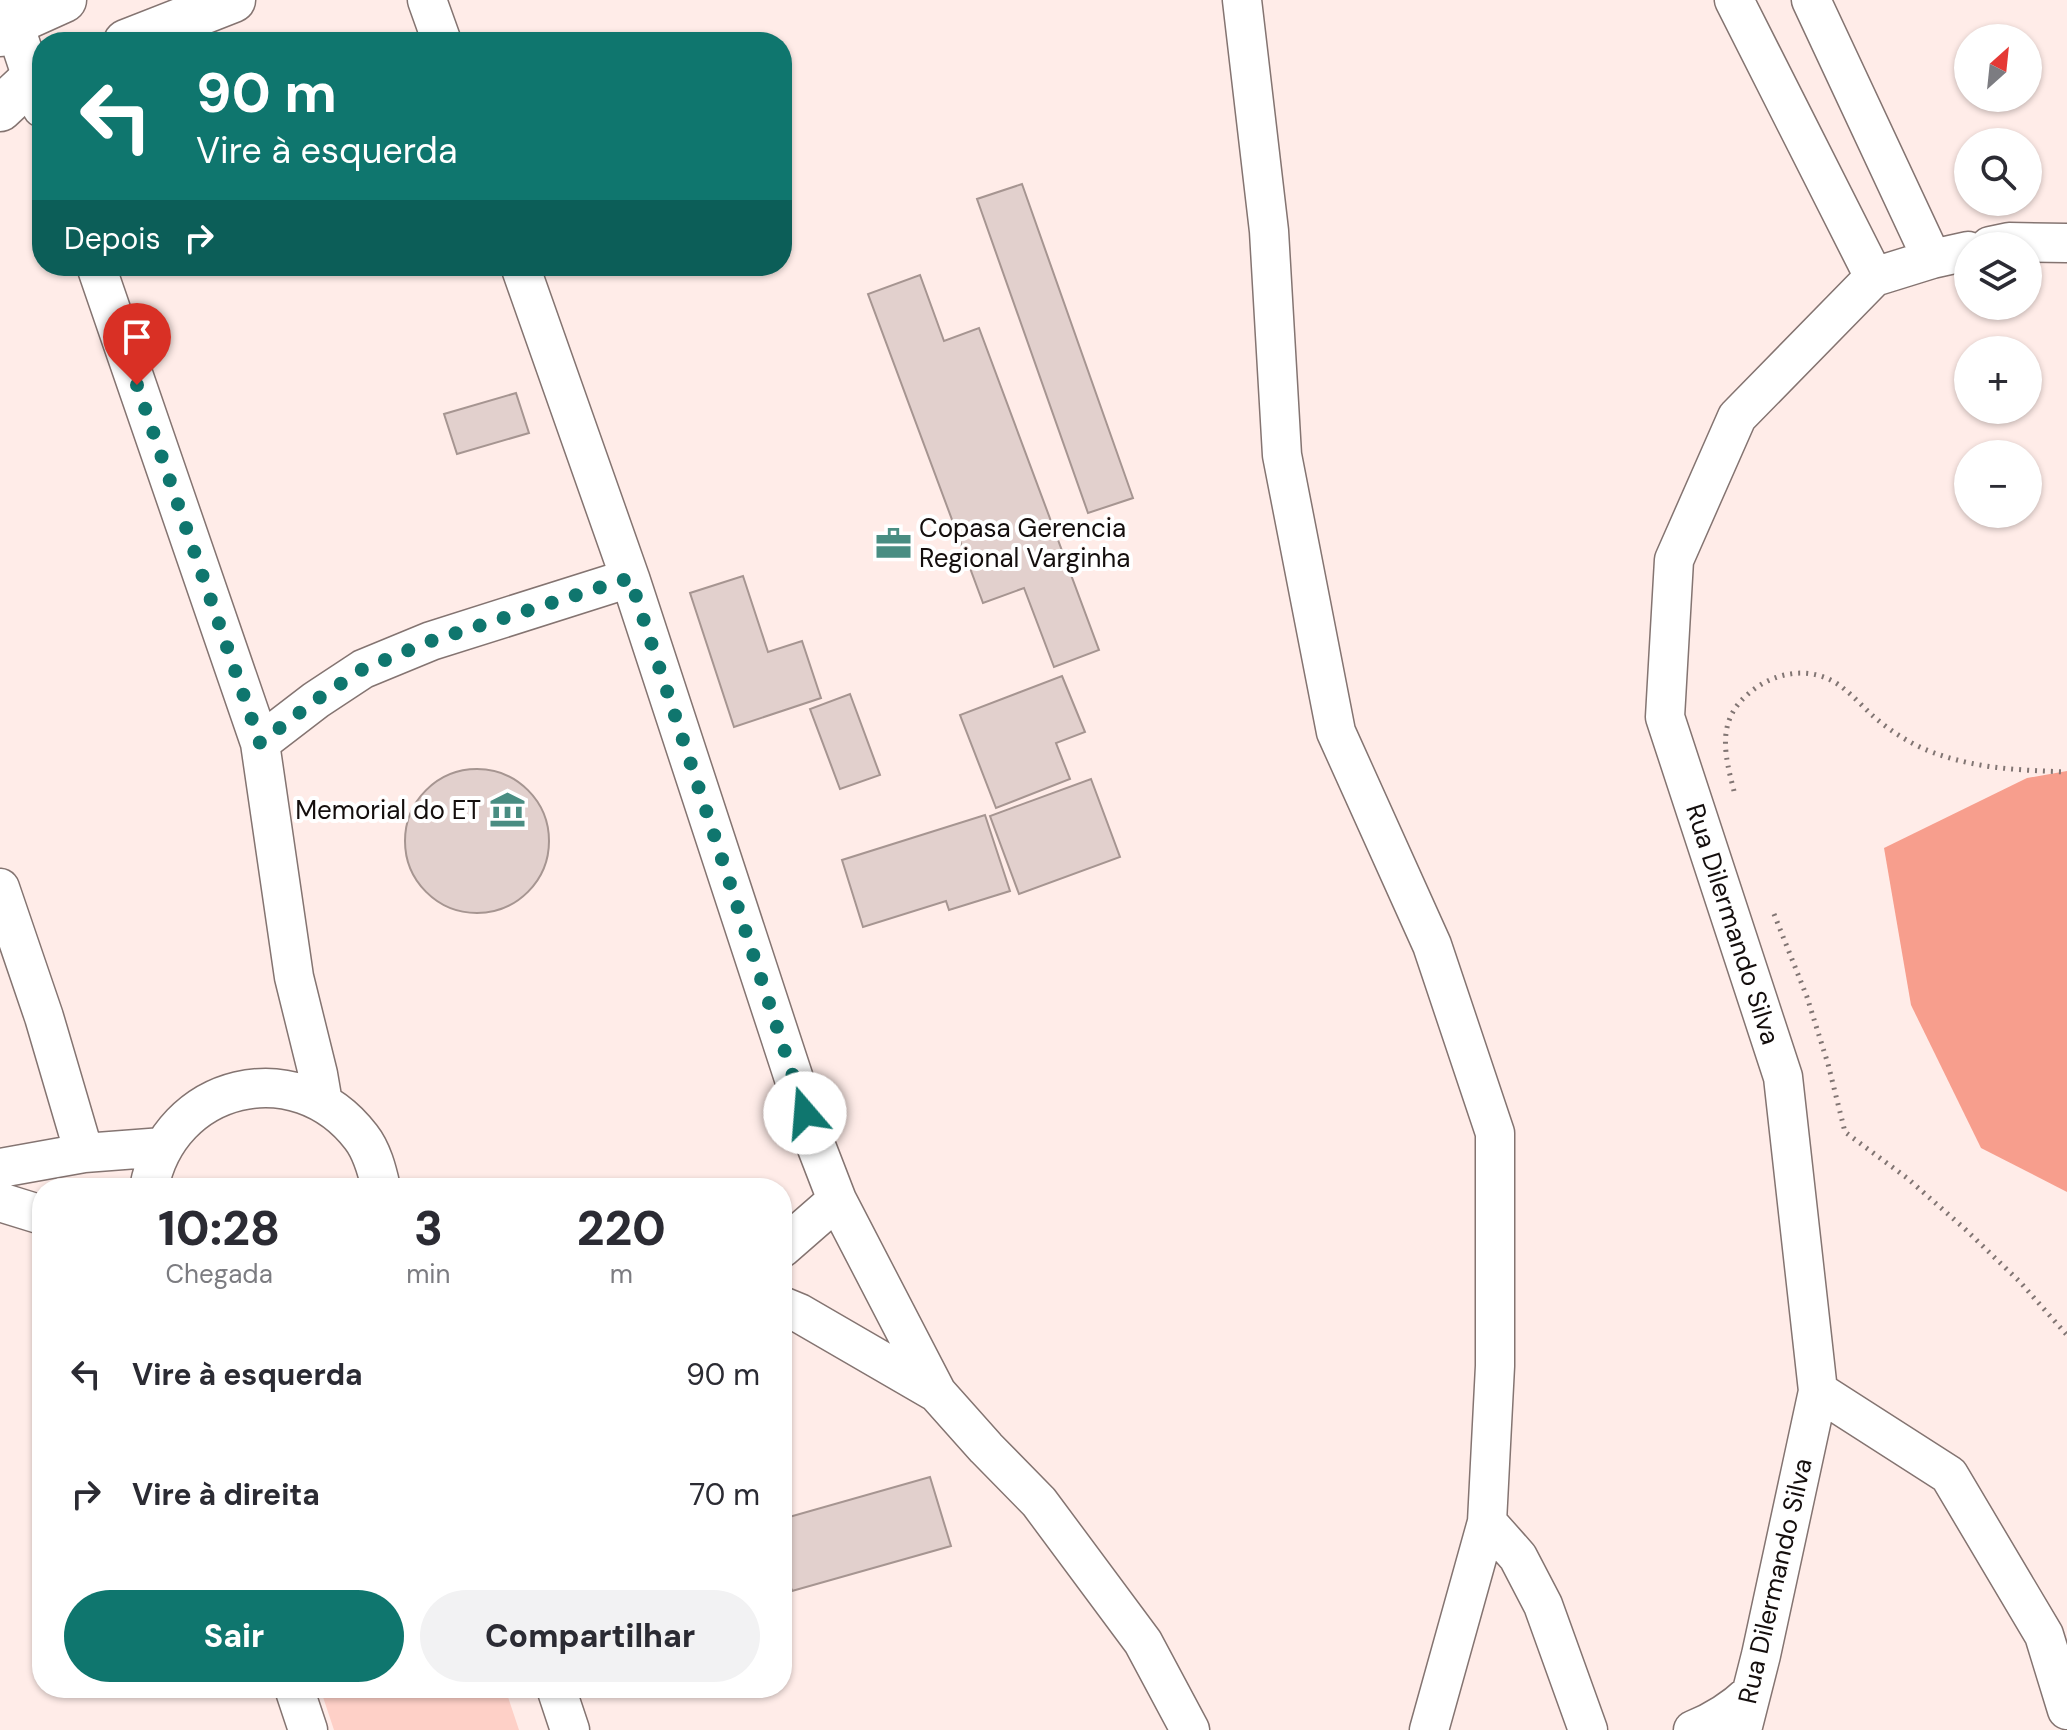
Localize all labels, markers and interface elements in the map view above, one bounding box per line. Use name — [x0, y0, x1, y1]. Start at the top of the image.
north arrow — [1954, 24, 2042, 112]
map controls — [1954, 24, 2042, 528]
text: 90 m — [196, 56, 337, 129]
icon: left — [64, 64, 168, 168]
text: Vire à esquerda — [196, 127, 458, 174]
button: search — [1954, 128, 2042, 216]
icon: right — [177, 216, 221, 260]
text: Depois — [64, 219, 161, 258]
button: layers — [1954, 232, 2042, 320]
pin — [103, 303, 171, 385]
icon: arrive — [115, 315, 159, 359]
button: + — [1954, 336, 2042, 424]
button: − — [1954, 440, 2042, 528]
place label: Copasa Gerencia Regional Varginha — [919, 511, 1130, 575]
office icon: Copasa Gerencia Regional Varginha — [874, 524, 912, 562]
museum icon: Memorial do ET — [488, 791, 526, 829]
place label: Memorial do ET — [295, 793, 481, 827]
street label: Rua Dilermando Silva — [1678, 799, 1788, 1049]
position arrow — [763, 1071, 847, 1155]
text: 10:28 — [158, 1197, 280, 1260]
text: 3 — [414, 1197, 443, 1260]
text: 220 — [577, 1197, 666, 1260]
text: Chegada — [165, 1257, 273, 1291]
text: min — [406, 1257, 451, 1291]
text: m — [610, 1257, 633, 1291]
icon: left — [64, 1352, 108, 1396]
text: Vire à esquerda — [132, 1355, 363, 1394]
text: 90 m — [686, 1355, 760, 1394]
street label: Rua Dilermando Silva — [1730, 1455, 1820, 1707]
icon: right — [64, 1472, 108, 1516]
text: Vire à direita — [132, 1475, 320, 1514]
text: 70 m — [689, 1475, 760, 1514]
button: Sair — [64, 1590, 404, 1682]
button: Compartilhar — [420, 1590, 760, 1682]

